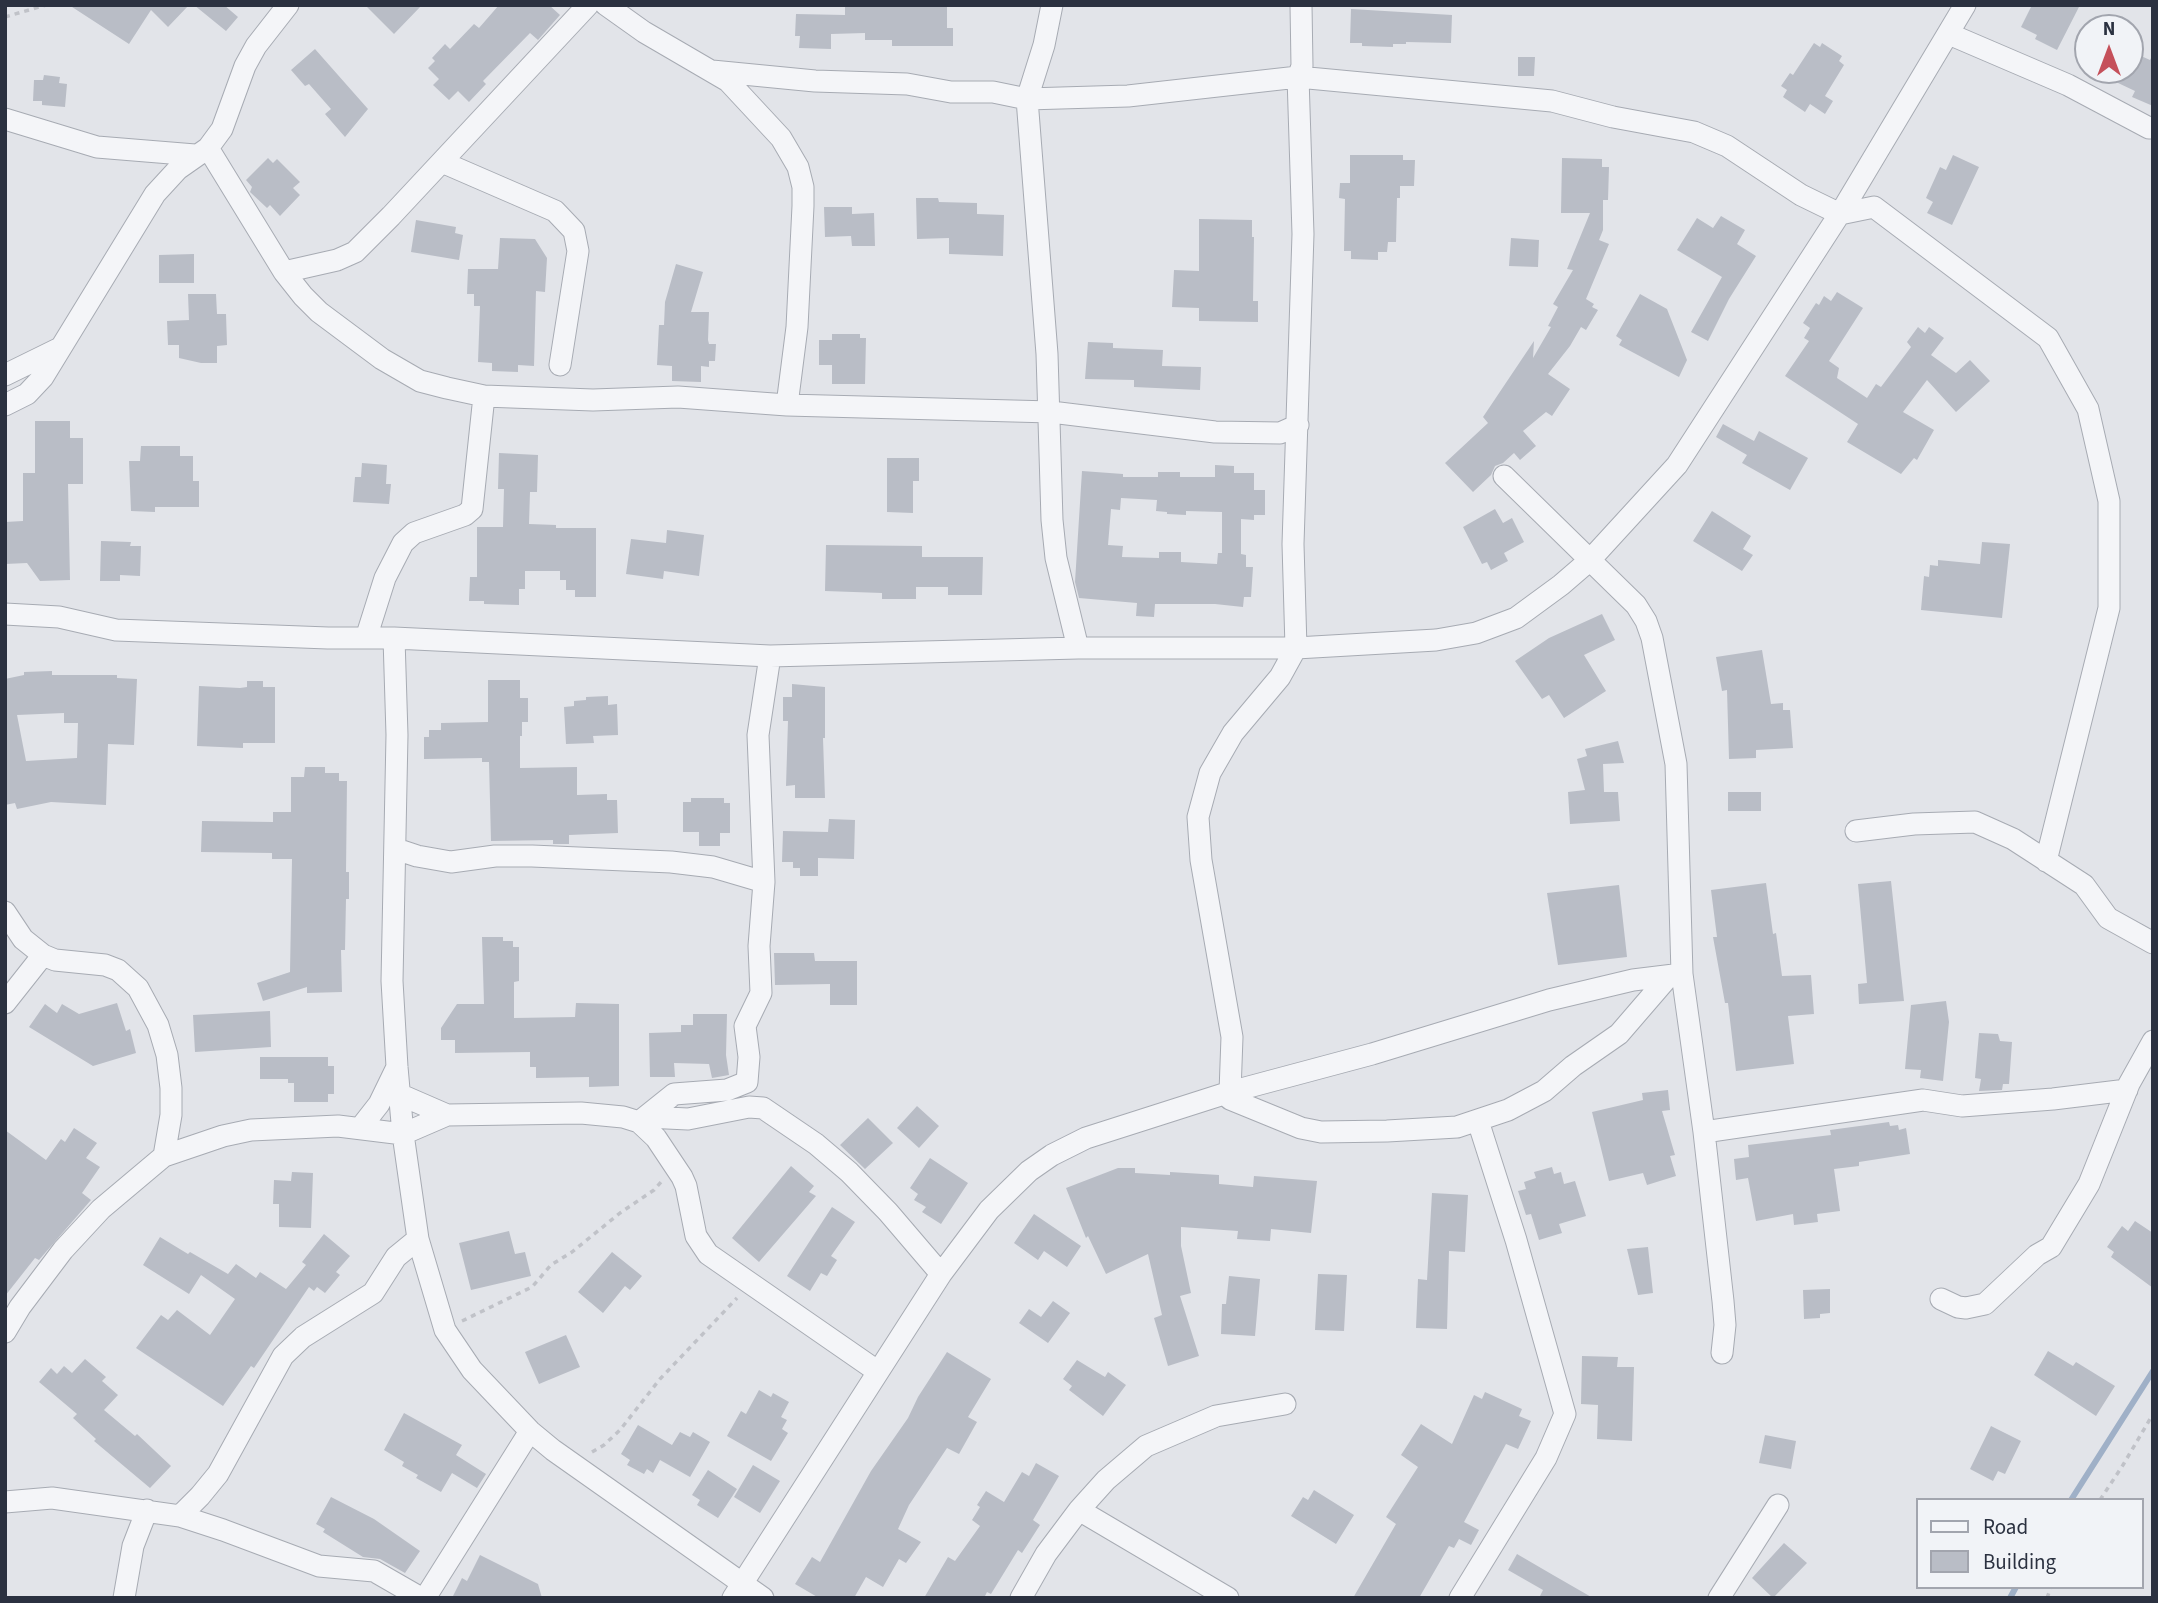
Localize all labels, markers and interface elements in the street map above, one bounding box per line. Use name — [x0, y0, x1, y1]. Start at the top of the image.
north arrow — [2074, 14, 2144, 84]
text: N — [2103, 16, 2115, 43]
legend — [1916, 1498, 2144, 1589]
text: Road — [1983, 1512, 2028, 1542]
text: Building — [1983, 1547, 2056, 1577]

